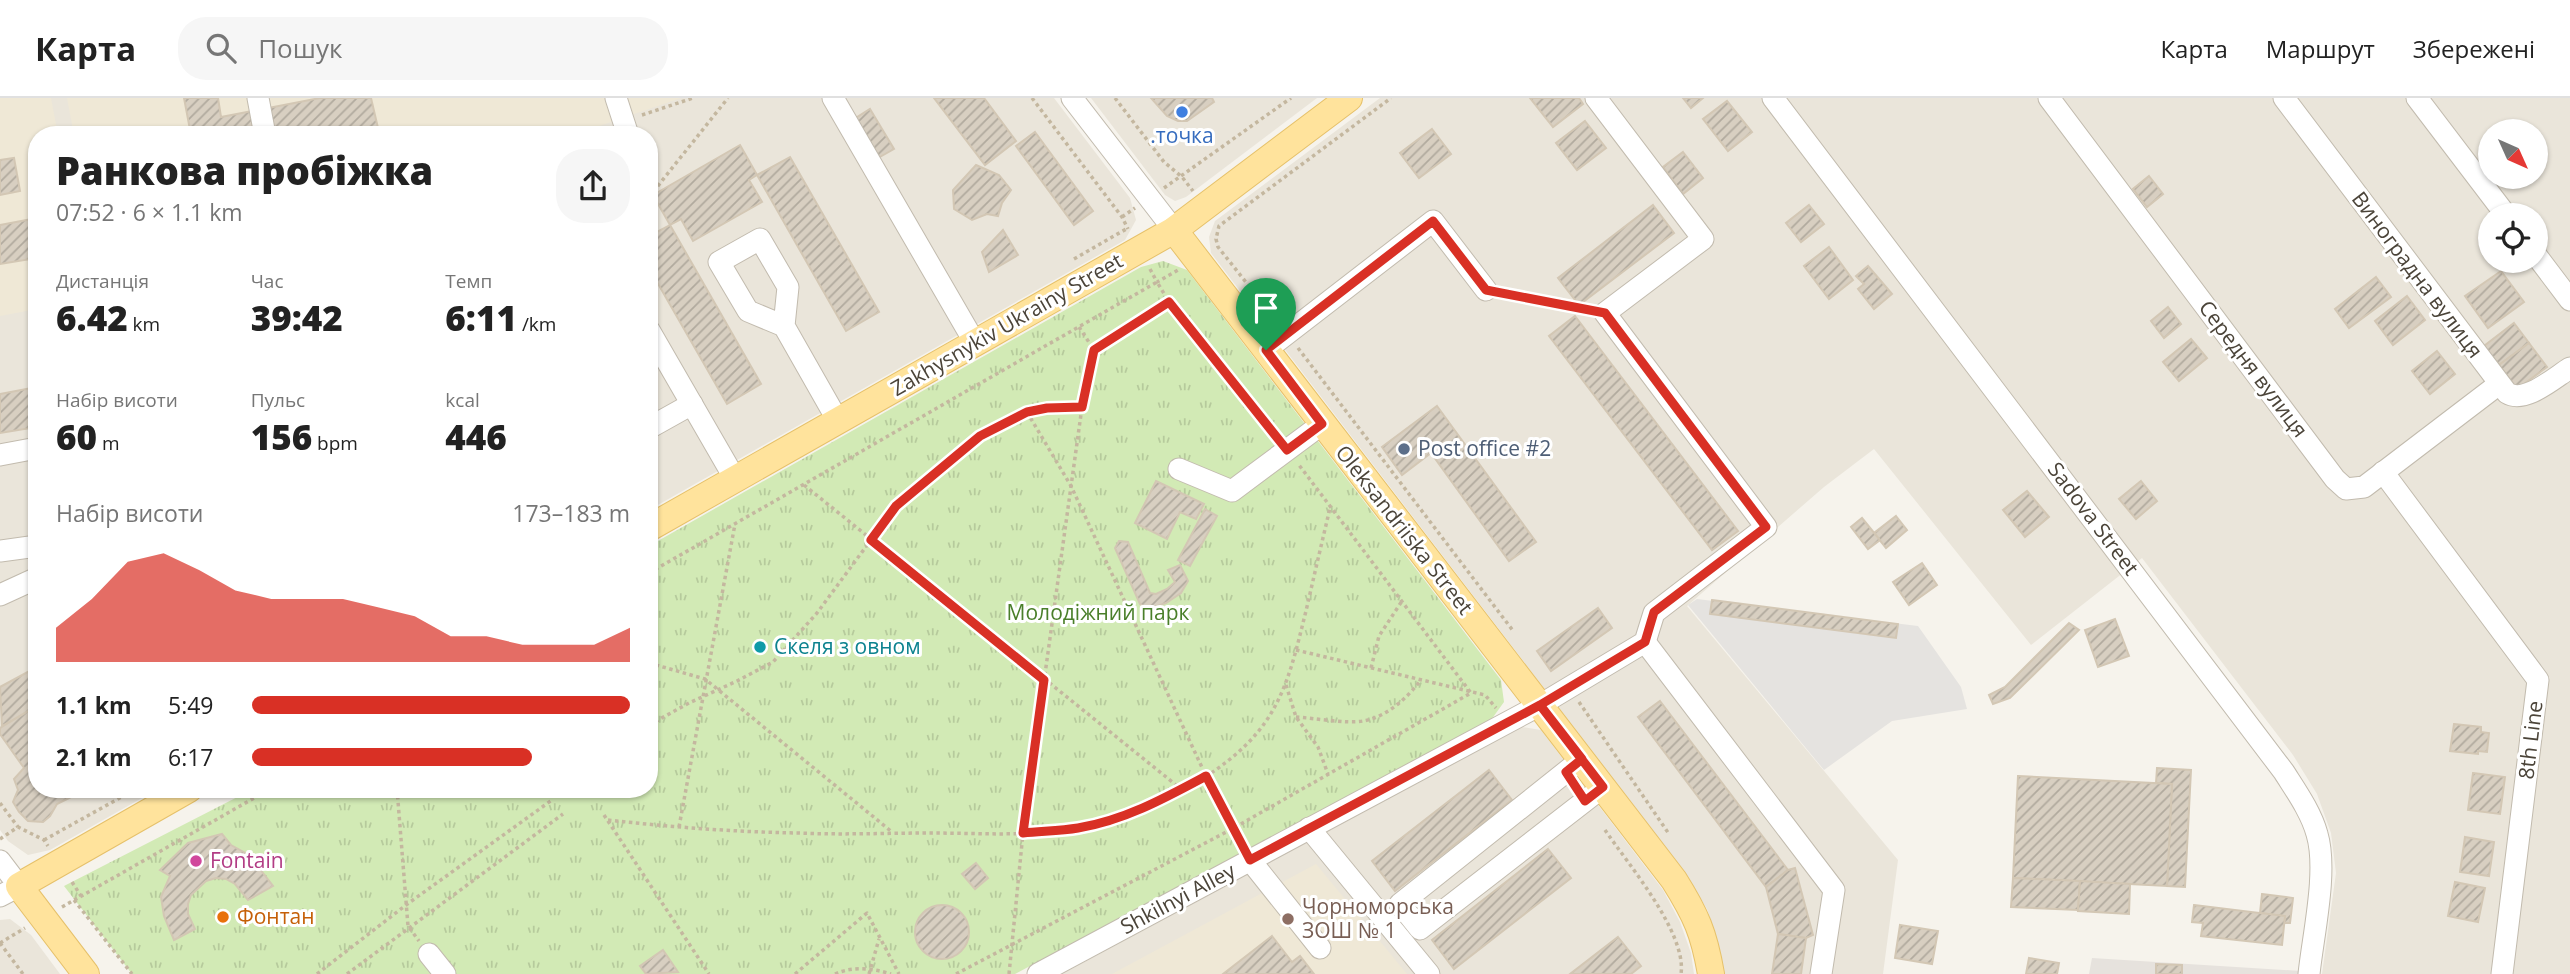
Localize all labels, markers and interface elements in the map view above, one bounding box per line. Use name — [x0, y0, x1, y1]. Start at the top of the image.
search box — [178, 17, 668, 80]
text: Карта — [35, 26, 136, 71]
icon: search — [202, 29, 240, 67]
text: Пошук — [258, 30, 342, 66]
text: Карта — [2160, 32, 2228, 65]
text: Маршрут — [2266, 32, 2375, 65]
text: Збережені — [2413, 32, 2535, 65]
marker: .точка — [1174, 104, 1190, 120]
north arrow — [2478, 119, 2548, 189]
map controls — [2478, 119, 2548, 273]
place label: .точка — [1150, 121, 1214, 149]
text: Ранкова пробіжка — [56, 144, 433, 196]
button: share — [556, 149, 630, 223]
street label: Виноградна вулиця — [2346, 185, 2490, 363]
text: 07:52 · 6 × 1.1 km — [56, 196, 243, 228]
button: locate — [2478, 203, 2548, 273]
street label: Zakhysnykiv Ukrainy Street — [886, 246, 1127, 402]
text: Дистанція — [56, 268, 149, 294]
text: Час — [251, 268, 284, 294]
text: Темп — [445, 268, 492, 294]
pin — [1236, 278, 1296, 350]
icon: arrive — [1247, 289, 1285, 327]
text: 6.42 — [56, 294, 128, 341]
text: 39:42 — [251, 294, 343, 341]
text: 6:11 — [445, 294, 517, 341]
street label: Середня вулиця — [2193, 294, 2315, 443]
text: km — [128, 311, 160, 337]
text: /km — [517, 311, 556, 337]
text: Набір висоти — [56, 387, 178, 413]
text: Пульс — [251, 387, 305, 413]
text: kcal — [445, 387, 480, 413]
text: 60 — [56, 413, 97, 460]
text: 156 — [251, 413, 312, 460]
text: 446 — [445, 413, 507, 460]
text: m — [97, 430, 120, 456]
text: bpm — [312, 430, 358, 456]
place label: Post office #2 — [1418, 434, 1551, 462]
street label: Oleksandriiska Street — [1330, 439, 1480, 620]
marker: Post office #2 — [1396, 441, 1412, 457]
street label: Sadova Street — [2042, 456, 2146, 581]
text: Набір висоти — [56, 497, 203, 529]
text: 173–183 m — [512, 497, 630, 529]
park label: Молодіжний парк — [1007, 598, 1190, 626]
place label: Скеля з овном — [774, 632, 921, 660]
marker: Скеля з овном — [752, 639, 768, 655]
text: 1.1 km — [56, 689, 132, 721]
text: 5:49 — [168, 689, 214, 721]
street label: 8th Line — [2511, 699, 2549, 781]
text: 2.1 km — [56, 741, 132, 773]
text: 6:17 — [168, 741, 214, 773]
place label: Fontain — [210, 846, 284, 874]
marker: Fontain — [188, 853, 204, 869]
street label: Shkilnyi Alley — [1115, 856, 1240, 940]
place label: Чорноморська ЗОШ № 1 — [1302, 892, 1454, 944]
place label: Фонтан — [237, 902, 315, 930]
marker: Фонтан — [215, 909, 231, 925]
marker: Чорноморська ЗОШ № 1 — [1280, 911, 1296, 927]

